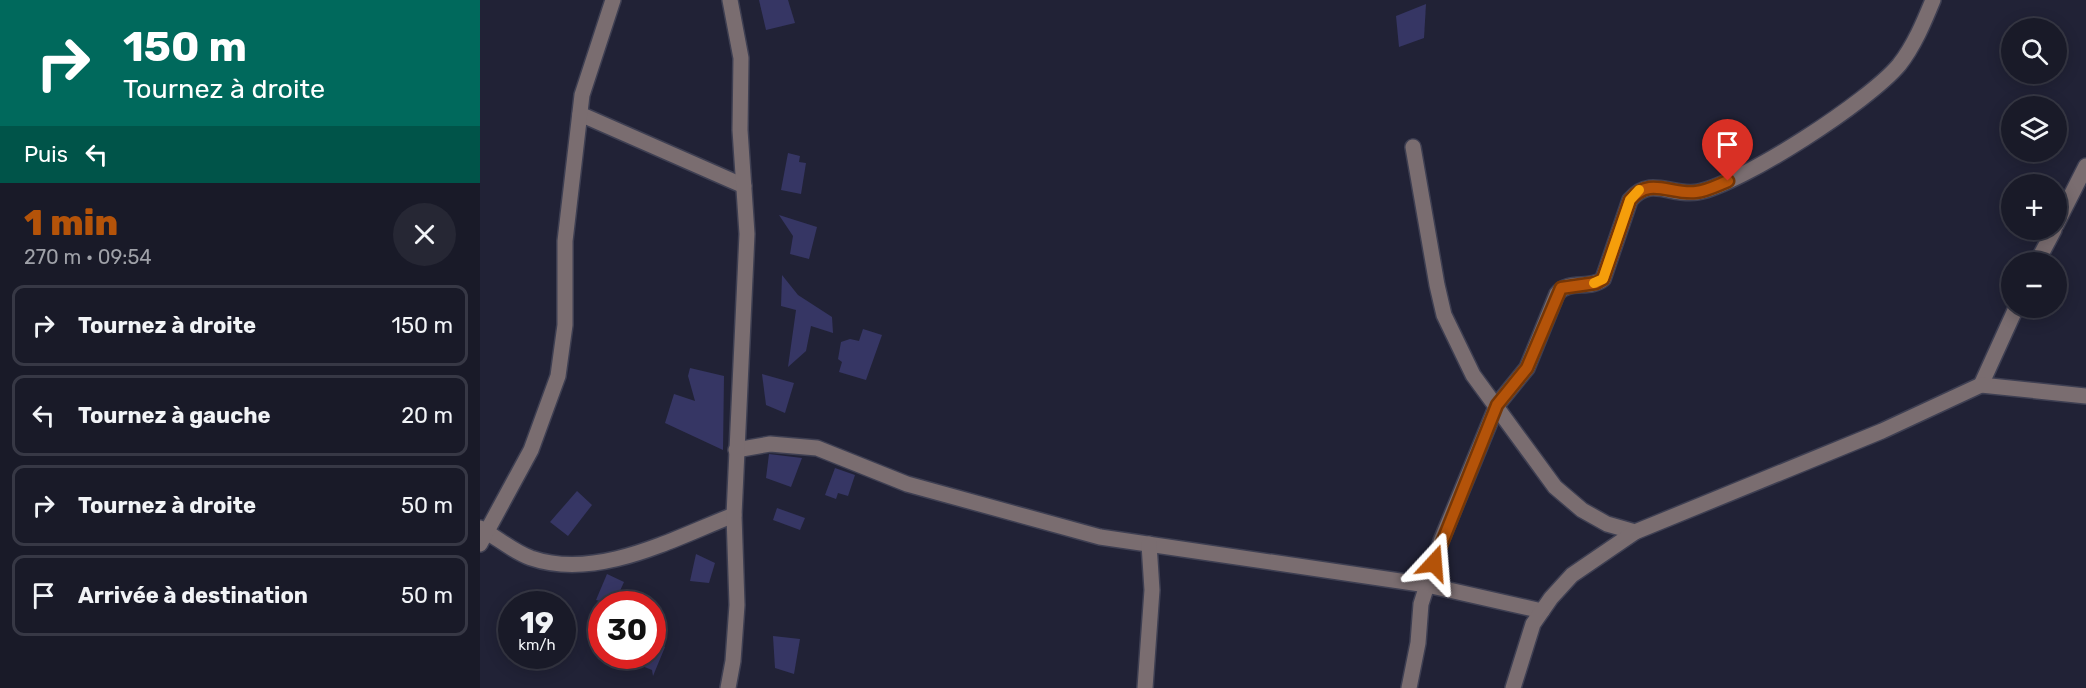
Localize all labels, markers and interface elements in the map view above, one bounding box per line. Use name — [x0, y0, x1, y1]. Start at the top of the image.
map controls — [2001, 18, 2067, 318]
button: search — [2001, 18, 2067, 84]
text: 150 m — [123, 22, 247, 72]
icon: right — [24, 24, 102, 102]
text: Tournez à droite — [123, 73, 325, 105]
button: layers — [2001, 96, 2067, 162]
pin — [1702, 119, 1753, 181]
icon: arrive — [1711, 128, 1744, 161]
icon: left — [80, 138, 113, 171]
text: Puis — [24, 141, 68, 168]
button: + — [2001, 174, 2067, 240]
text: 1 min — [24, 201, 118, 244]
button: close — [393, 203, 456, 266]
text: 270 m · 09:54 — [24, 245, 152, 269]
button: − — [2001, 252, 2067, 318]
icon: right — [27, 309, 60, 342]
text: Tournez à droite — [78, 312, 256, 339]
text: 150 m — [392, 312, 453, 339]
icon: left — [27, 399, 60, 432]
text: Tournez à gauche — [78, 402, 271, 429]
text: 20 m — [401, 402, 453, 429]
icon: right — [27, 489, 60, 522]
text: Tournez à droite — [78, 492, 256, 519]
text: 50 m — [401, 492, 453, 519]
position arrow — [1402, 531, 1466, 595]
icon: arrive — [27, 579, 60, 612]
text: Arrivée à destination — [78, 582, 308, 609]
text: 50 m — [401, 582, 453, 609]
speed limit sign: 30 — [588, 591, 666, 669]
text: 19 — [520, 605, 554, 641]
text: km/h — [518, 636, 556, 654]

